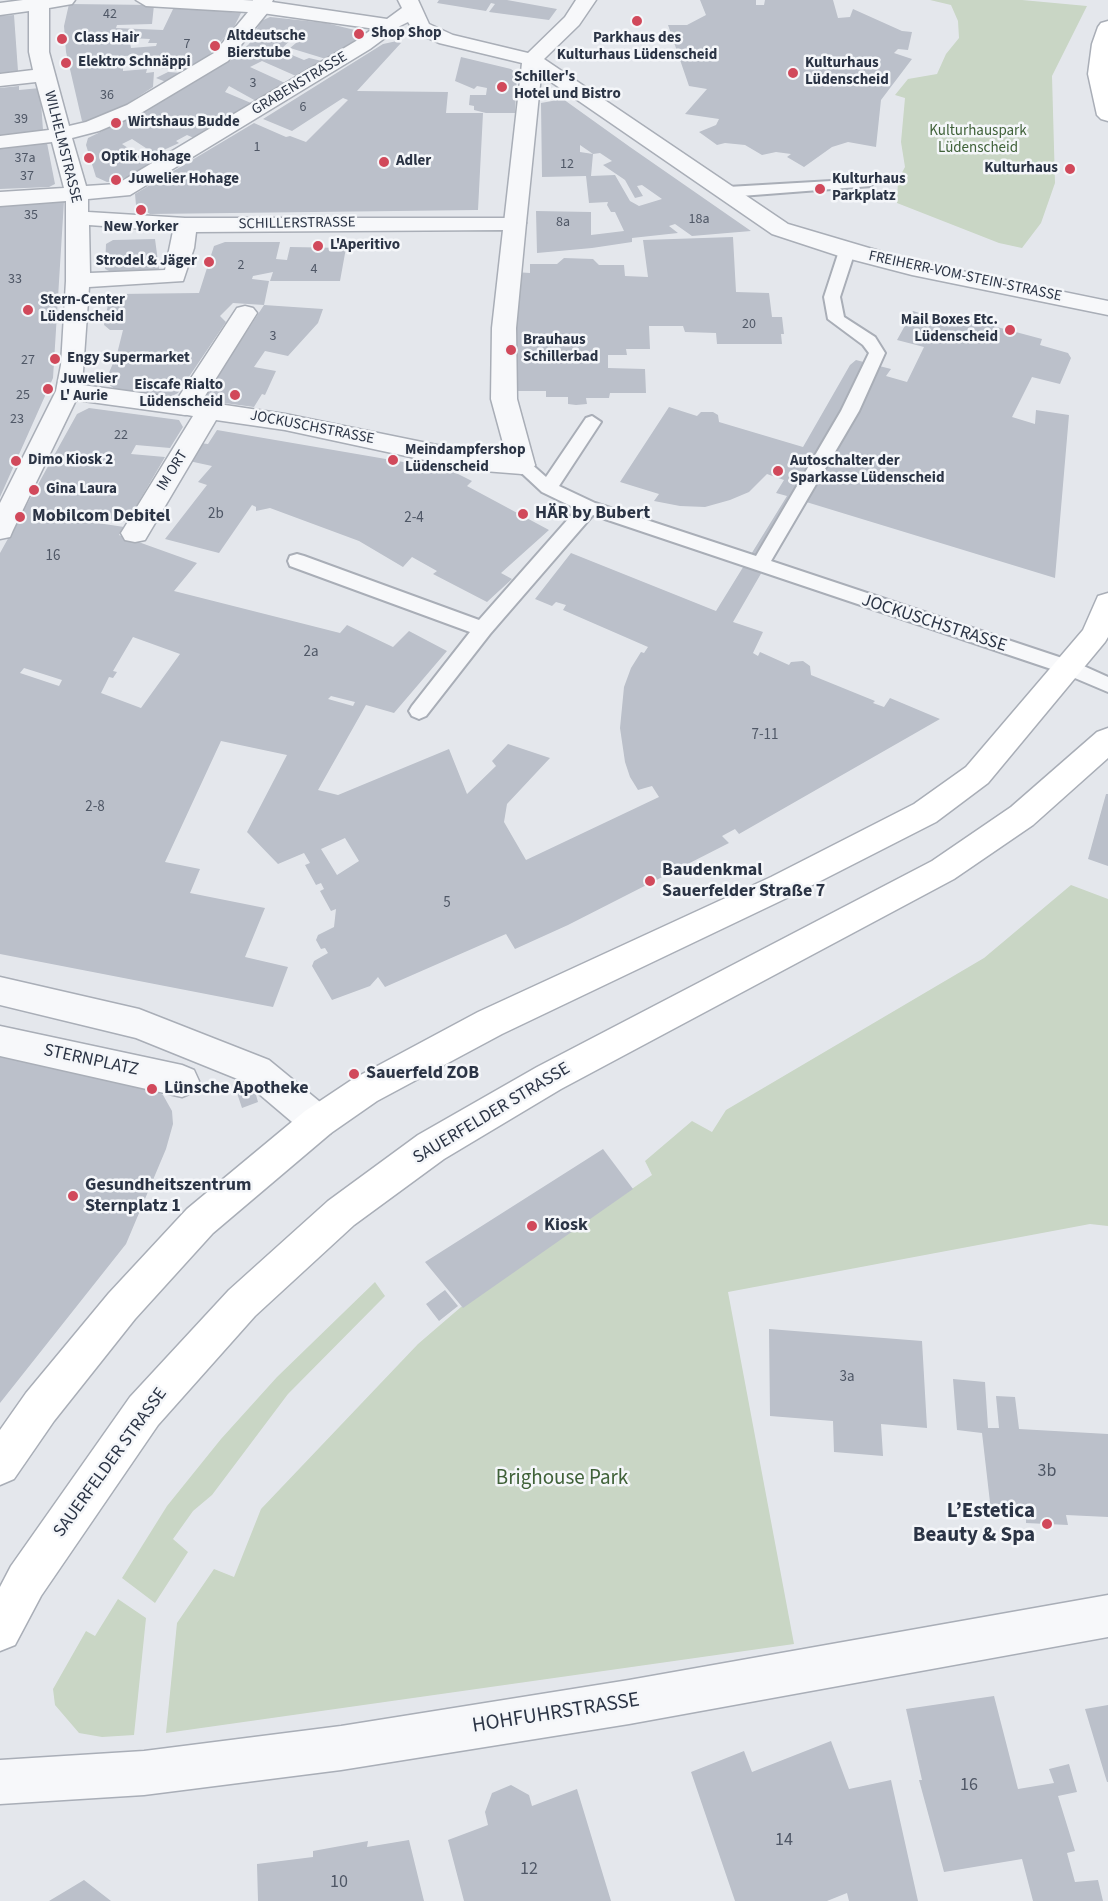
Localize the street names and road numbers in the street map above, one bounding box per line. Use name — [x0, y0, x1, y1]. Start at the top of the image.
street label: GRABENSTRASSE — [249, 48, 351, 120]
street label: WILHELMSTRASSE — [39, 89, 85, 205]
street label: SCHILLERSTRASSE — [238, 214, 356, 234]
street label: FREIHERR-VOM-STEIN-STRASSE — [867, 248, 1063, 306]
street label: JOCKUSCHSTRASSE — [248, 407, 376, 449]
street label: IM ORT — [154, 447, 192, 495]
street label: JOCKUSCHSTRASSE — [859, 590, 1009, 658]
street label: STERNPLATZ — [42, 1040, 140, 1082]
street label: SAUERFELDER STRASSE — [410, 1059, 574, 1169]
street label: SAUERFELDER STRASSE — [50, 1384, 172, 1542]
street label: HOHFUHRSTRASSE — [471, 1688, 641, 1740]

